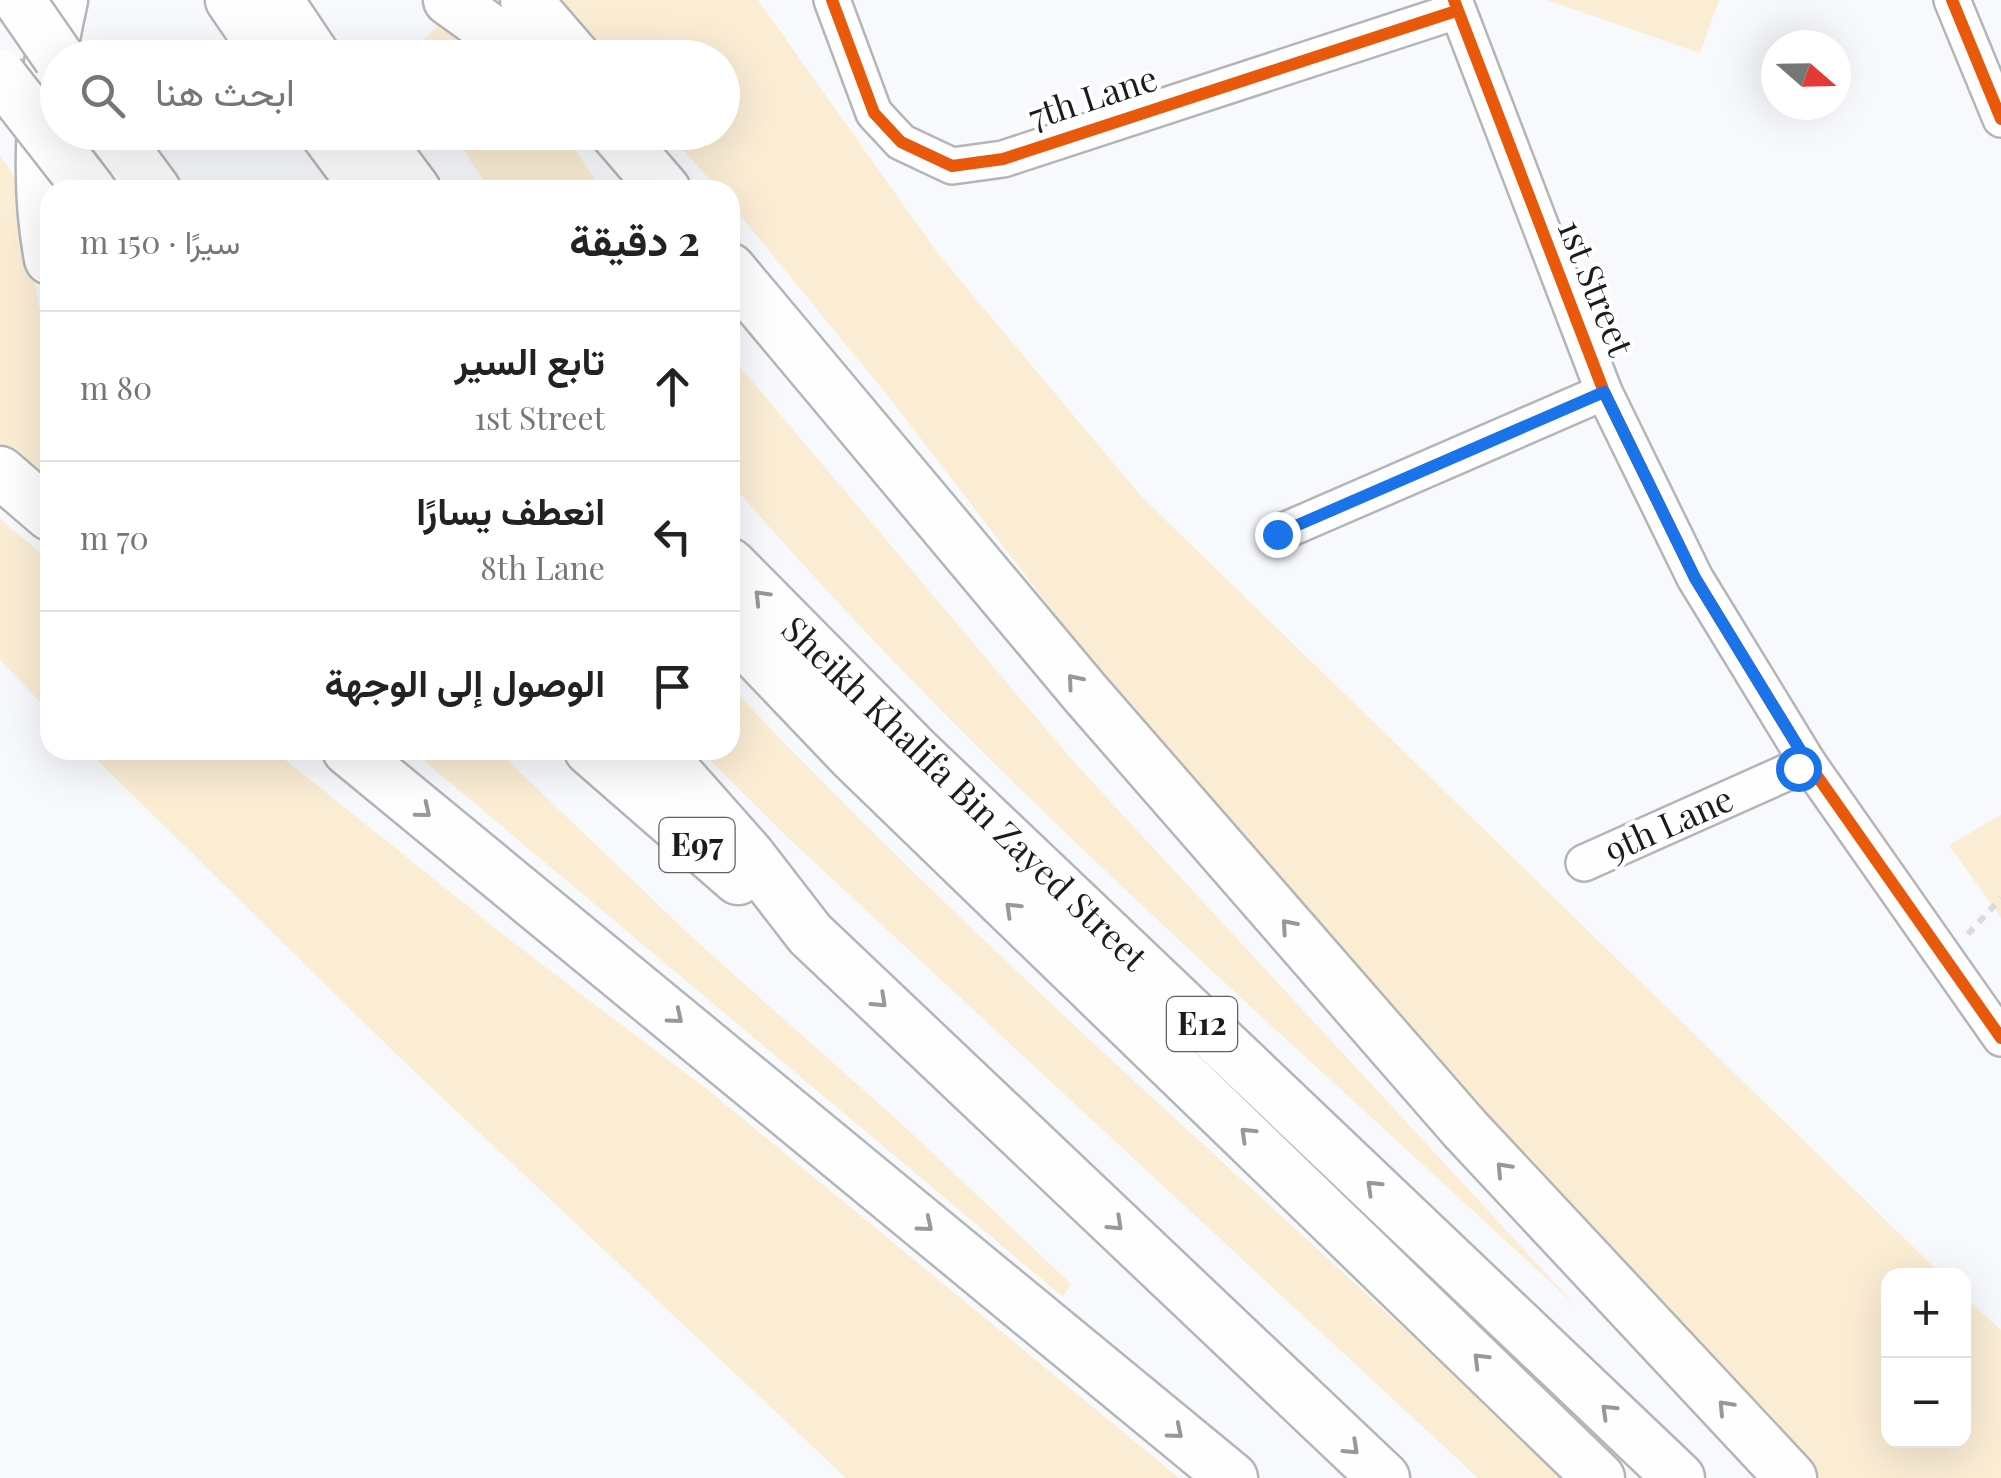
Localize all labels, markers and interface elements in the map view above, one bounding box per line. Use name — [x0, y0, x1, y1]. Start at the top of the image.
north arrow — [1761, 30, 1851, 120]
search box — [40, 40, 740, 150]
street label: 7th Lane — [1022, 53, 1163, 138]
text: ابحث هنا — [155, 65, 295, 116]
icon: search — [75, 68, 130, 123]
text: 2 دقيقة — [569, 211, 700, 267]
street label: 1st Street — [1549, 212, 1646, 363]
text: سيرًا · 150 m — [80, 219, 240, 262]
text: تابع السير — [454, 334, 605, 385]
icon: ahead — [645, 359, 700, 414]
text: 80 m — [80, 365, 152, 408]
text: 1st Street — [474, 395, 605, 438]
text: انعطف يسارًا — [416, 484, 605, 535]
icon: left — [645, 509, 700, 564]
route end — [1255, 512, 1301, 558]
text: 70 m — [80, 515, 149, 558]
text: 8th Lane — [480, 545, 605, 588]
one-way arrow — [755, 590, 773, 608]
street label: Sheikh Khalifa Bin Zayed Street — [773, 605, 1159, 980]
text: الوصول إلى الوجهة — [325, 656, 605, 707]
icon: arrive — [645, 659, 700, 714]
one-way arrow — [1068, 674, 1086, 692]
route start — [1776, 746, 1822, 792]
street label: 9th Lane — [1596, 774, 1740, 872]
one-way arrow — [413, 799, 431, 817]
road number: E97 — [660, 818, 734, 872]
one-way arrow — [1006, 903, 1024, 921]
one-way arrow — [1281, 919, 1299, 938]
one-way arrow — [869, 989, 887, 1007]
road number: E12 — [1167, 997, 1237, 1051]
one-way arrow — [664, 1005, 682, 1023]
one-way arrow — [1240, 1128, 1258, 1146]
one-way arrow — [1497, 1162, 1515, 1181]
one-way arrow — [1366, 1181, 1384, 1199]
one-way arrow — [1105, 1212, 1123, 1230]
one-way arrow — [914, 1213, 933, 1231]
map controls — [1881, 1268, 1971, 1448]
button: + — [1881, 1268, 1971, 1358]
one-way arrow — [1474, 1354, 1492, 1372]
button: − — [1881, 1358, 1971, 1448]
one-way arrow — [1719, 1400, 1737, 1418]
one-way arrow — [1602, 1405, 1620, 1423]
one-way arrow — [1165, 1420, 1183, 1438]
one-way arrow — [1341, 1436, 1359, 1454]

